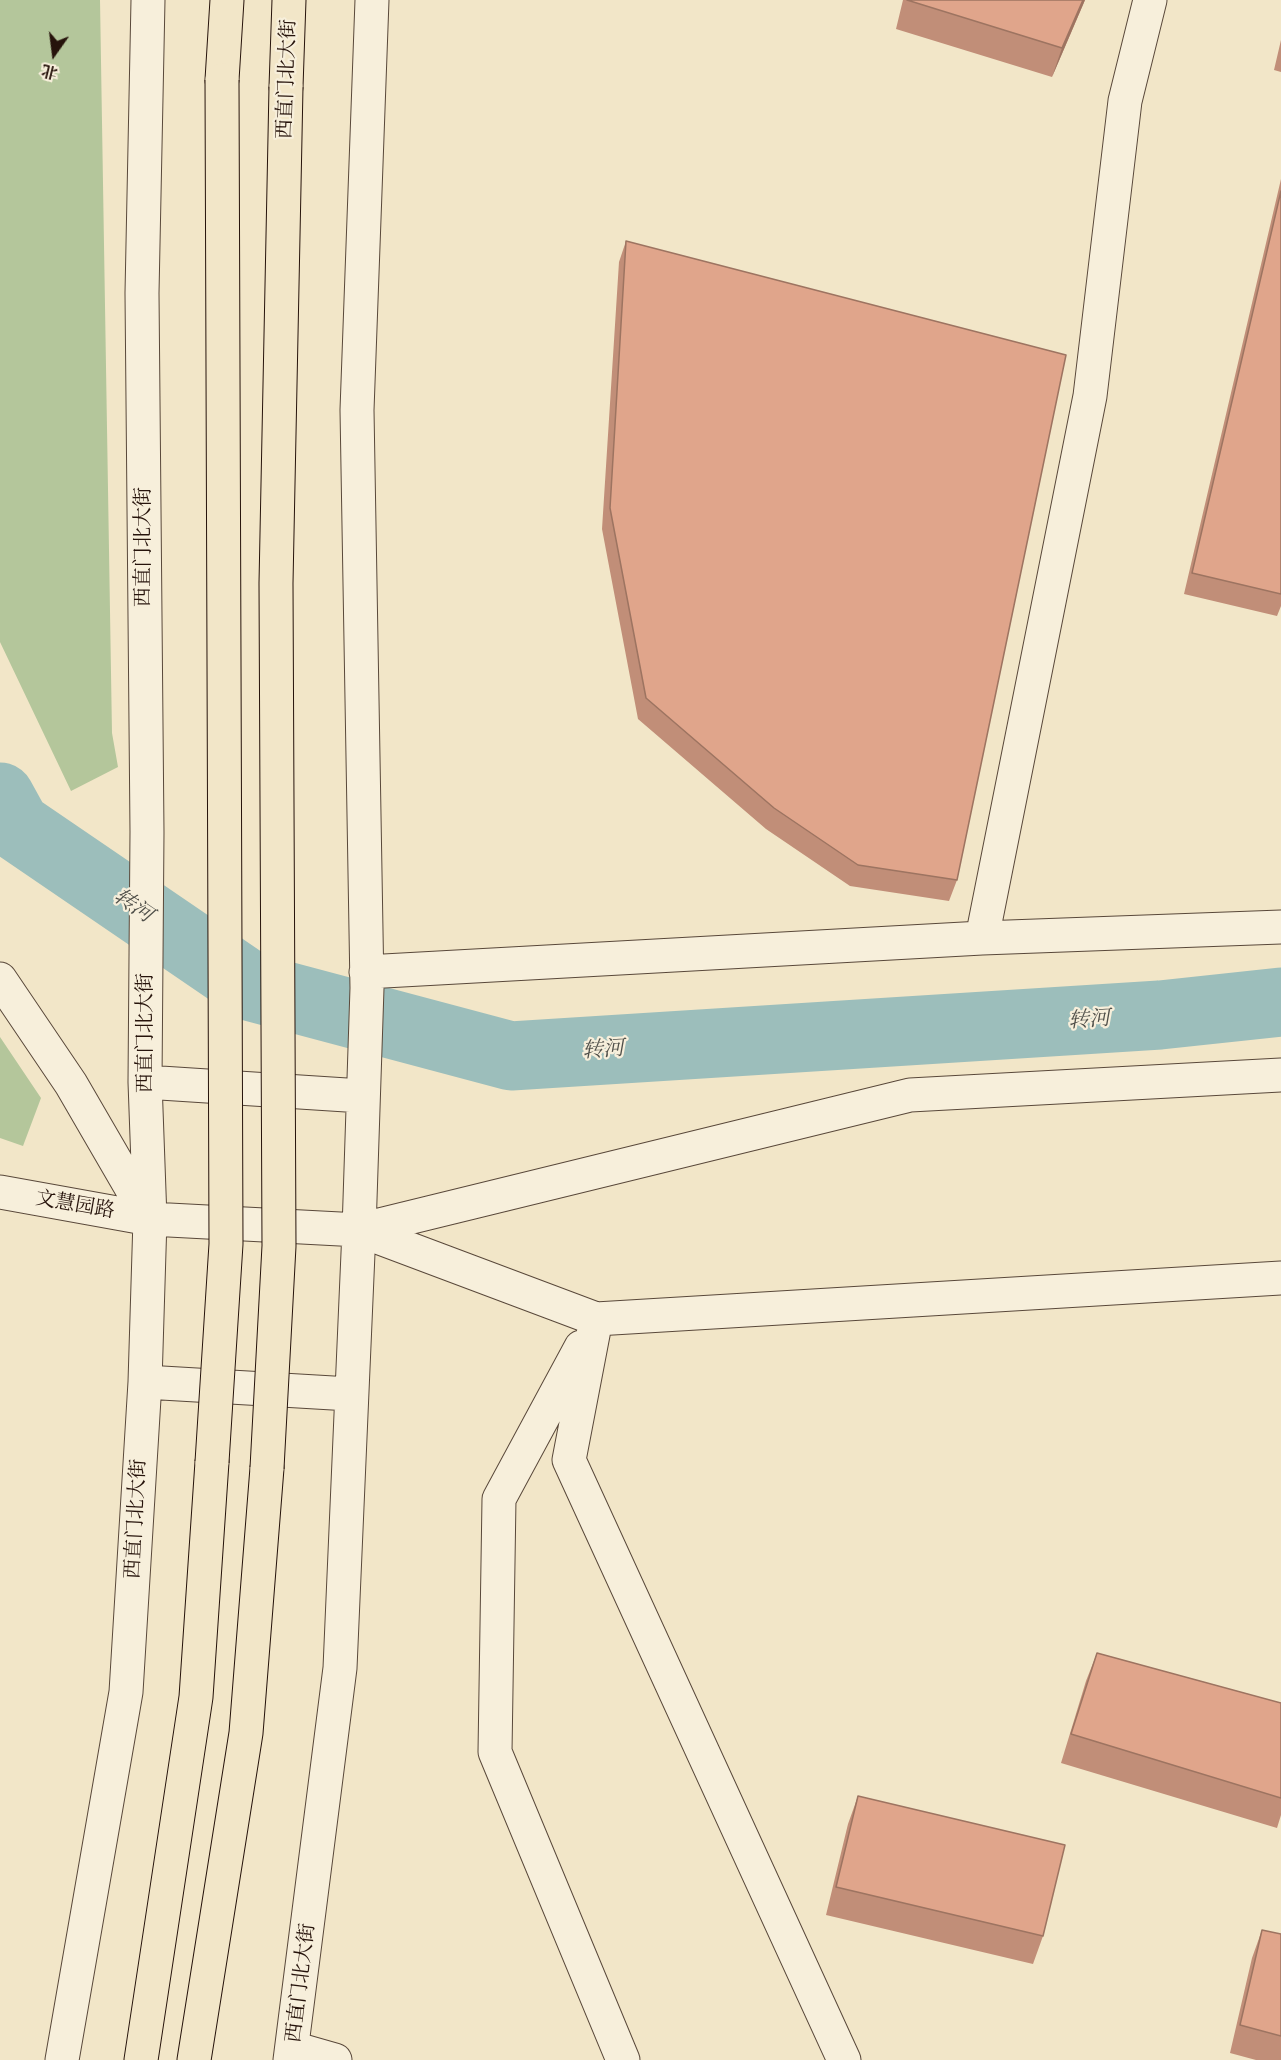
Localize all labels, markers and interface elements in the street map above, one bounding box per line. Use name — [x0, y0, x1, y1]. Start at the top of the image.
street label: 西直门北大街 — [273, 19, 301, 139]
north arrow — [24, 24, 84, 84]
text: 北 — [39, 60, 60, 84]
street label: 西直门北大街 — [132, 487, 156, 607]
water label: 转河 — [109, 884, 157, 928]
street label: 西直门北大街 — [134, 973, 158, 1093]
water label: 转河 — [1067, 1006, 1111, 1034]
water label: 转河 — [581, 1036, 625, 1064]
street label: 文慧园路 — [34, 1186, 116, 1224]
street label: 西直门北大街 — [121, 1458, 151, 1580]
street label: 西直门北大街 — [282, 1922, 320, 2044]

